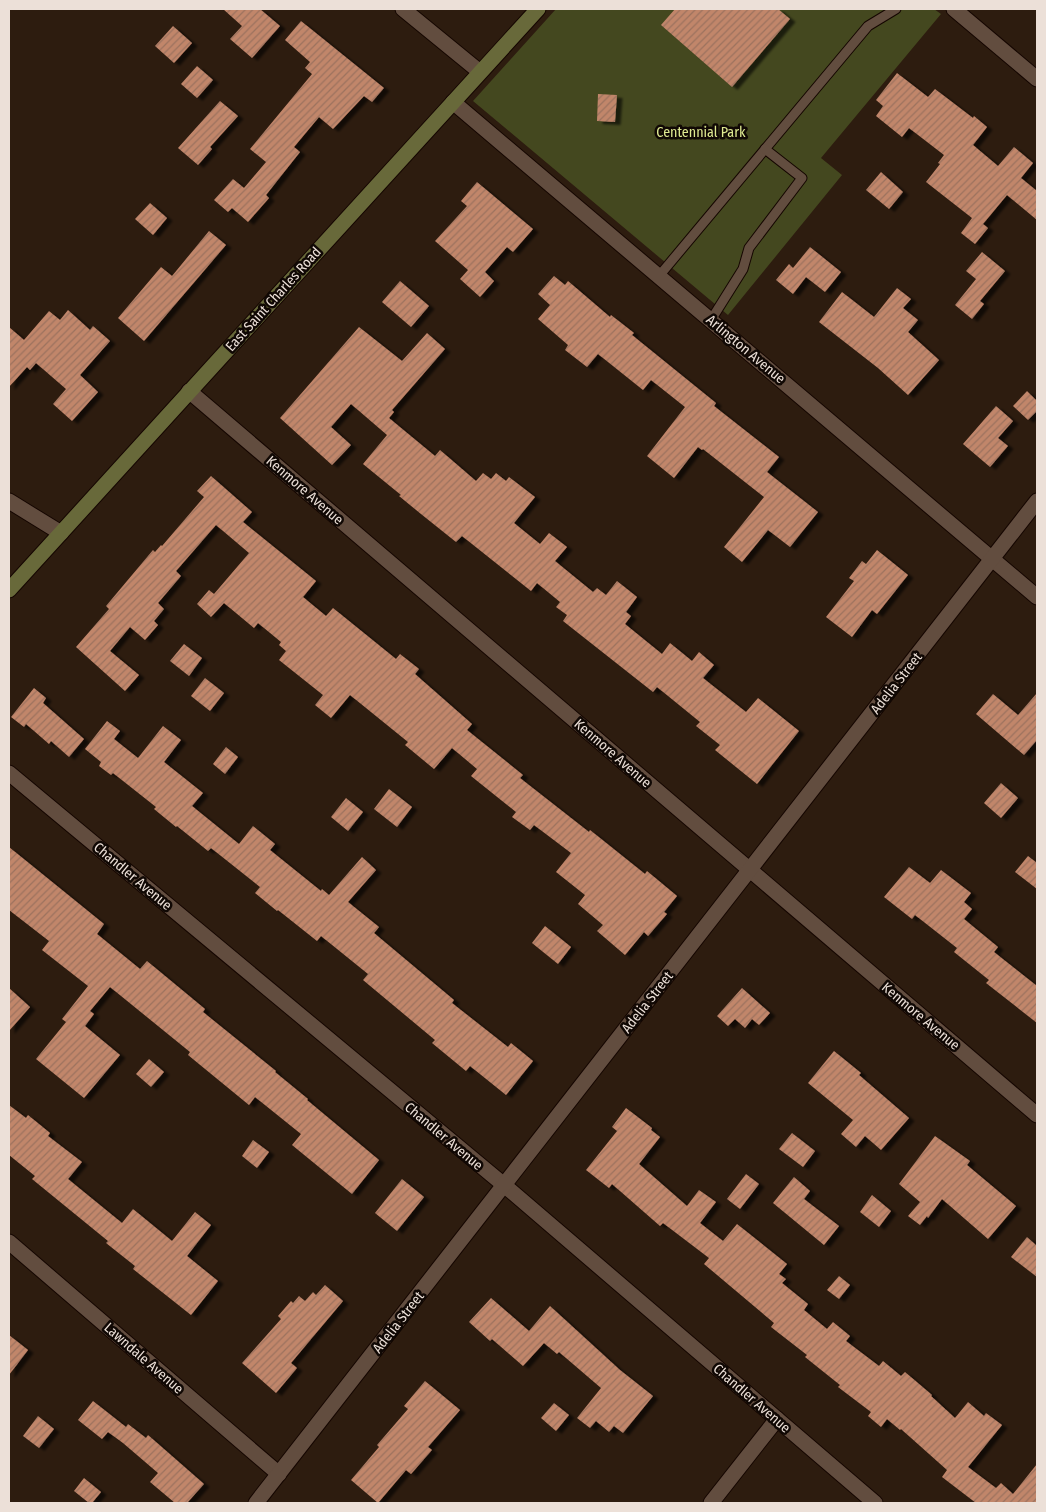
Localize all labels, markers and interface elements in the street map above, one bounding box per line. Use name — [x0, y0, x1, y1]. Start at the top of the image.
park label: Centennial Park — [656, 124, 746, 141]
street label: East Saint Charles Road — [222, 244, 325, 355]
street label: Arlington Avenue — [703, 311, 789, 387]
street label: Kenmore Avenue — [263, 452, 347, 528]
street label: Adelia Street — [867, 649, 926, 718]
street label: Kenmore Avenue — [571, 715, 655, 791]
street label: Chandler Avenue — [90, 839, 175, 914]
street label: Adelia Street — [618, 968, 677, 1037]
street label: Kenmore Avenue — [878, 979, 963, 1054]
street label: Chandler Avenue — [401, 1099, 486, 1174]
street label: Adelia Street — [369, 1288, 428, 1357]
street label: Lawndale Avenue — [101, 1319, 187, 1398]
street label: Chandler Avenue — [710, 1360, 794, 1437]

